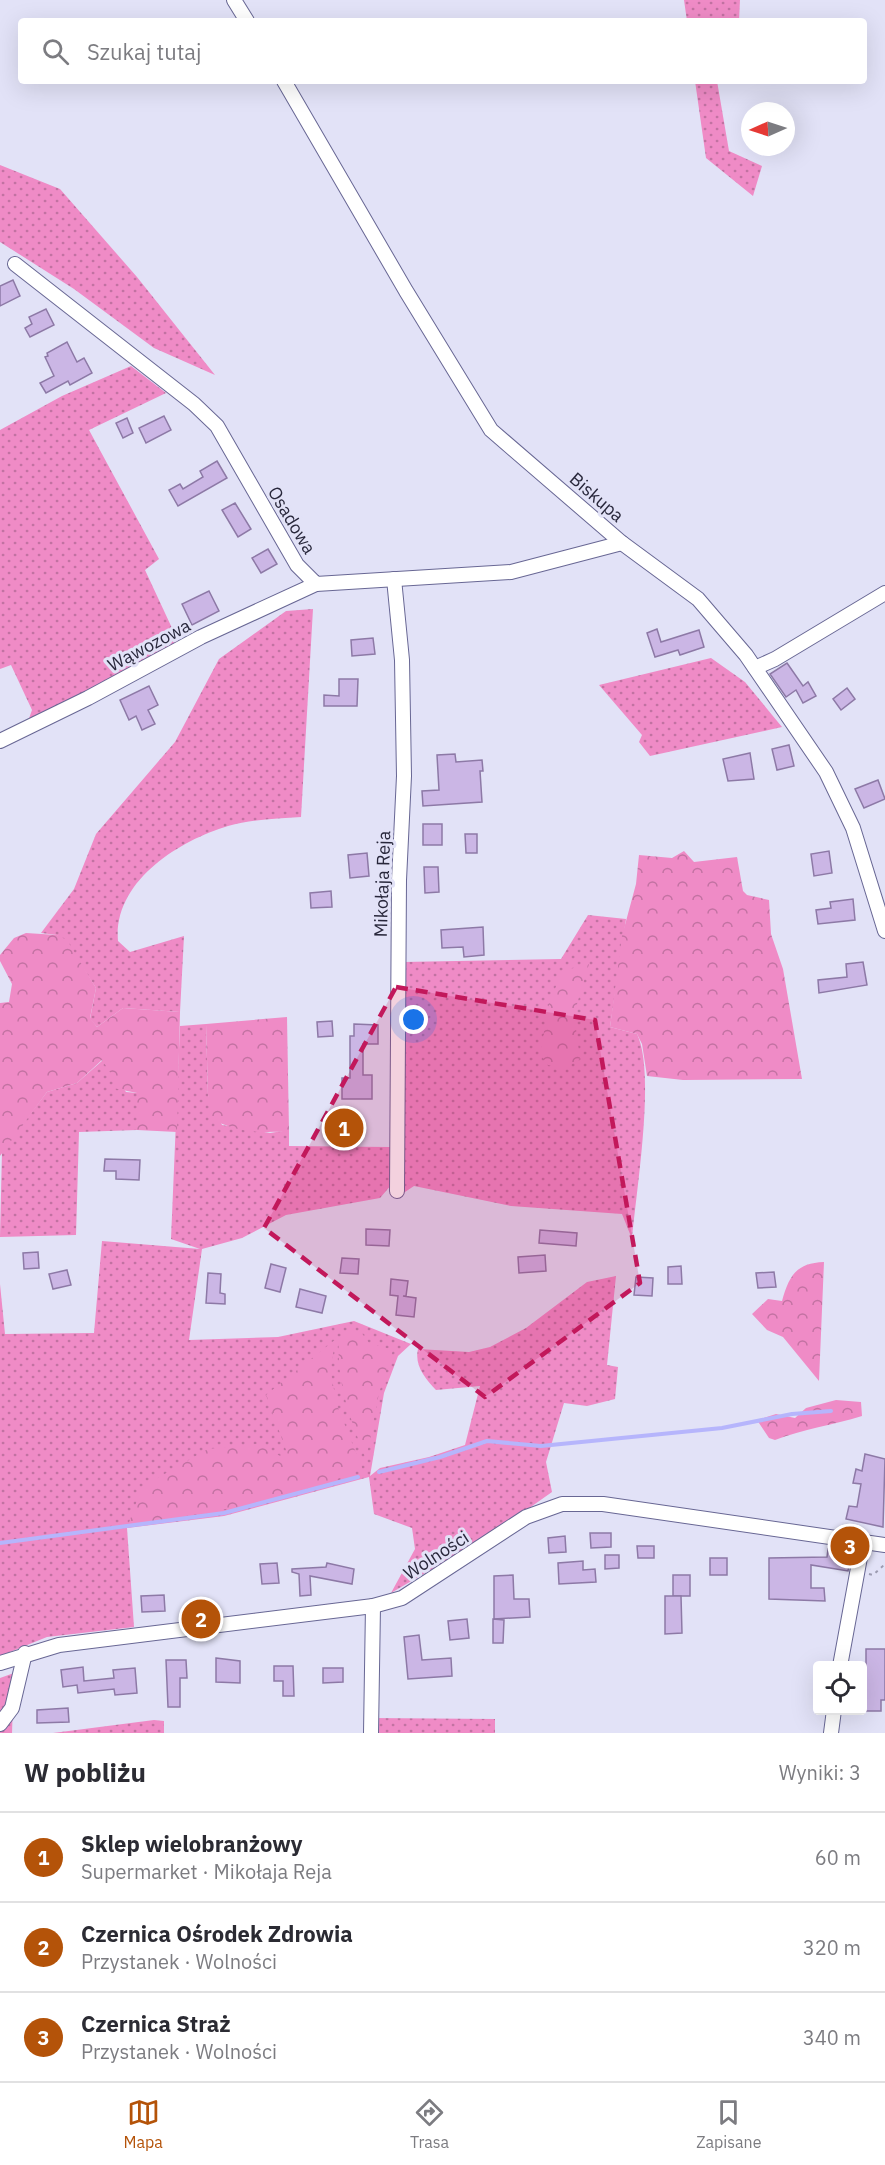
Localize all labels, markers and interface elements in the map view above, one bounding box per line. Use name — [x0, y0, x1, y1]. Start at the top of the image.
search box — [18, 18, 867, 84]
icon: search — [39, 35, 72, 68]
text: Szukaj tutaj — [87, 37, 202, 66]
north arrow — [741, 102, 795, 156]
street label: Biskupa — [565, 467, 629, 527]
street label: Osadowa — [263, 482, 321, 558]
street label: Wąwozowa — [104, 613, 195, 676]
street label: Mikołaja Reja — [369, 830, 395, 938]
your location — [399, 1005, 428, 1034]
pin: 1 — [324, 1106, 364, 1150]
pin: 3 — [830, 1524, 870, 1568]
street label: Wolności — [399, 1525, 473, 1585]
pin: 2 — [182, 1596, 220, 1642]
map controls — [813, 1661, 867, 1715]
button: locate — [813, 1661, 867, 1715]
text: W pobliżu — [24, 1755, 146, 1789]
text: Wyniki: 3 — [779, 1759, 861, 1786]
text: Sklep wielobranżowy — [81, 1829, 302, 1858]
text: 1 — [38, 1844, 50, 1871]
text: 60 m — [815, 1844, 861, 1871]
text: Supermarket · Mikołaja Reja — [81, 1858, 332, 1885]
text: Czernica Ośrodek Zdrowia — [81, 1919, 353, 1948]
text: 2 — [38, 1934, 50, 1961]
text: 320 m — [803, 1934, 861, 1961]
text: Przystanek · Wolności — [81, 1948, 277, 1975]
text: Czernica Straż — [81, 2009, 231, 2038]
text: 3 — [38, 2024, 50, 2051]
text: 340 m — [803, 2024, 861, 2051]
text: Przystanek · Wolności — [81, 2038, 277, 2065]
tab: Mapa — [124, 2096, 163, 2152]
tab: Trasa — [410, 2096, 449, 2152]
tab: Zapisane — [696, 2096, 761, 2152]

